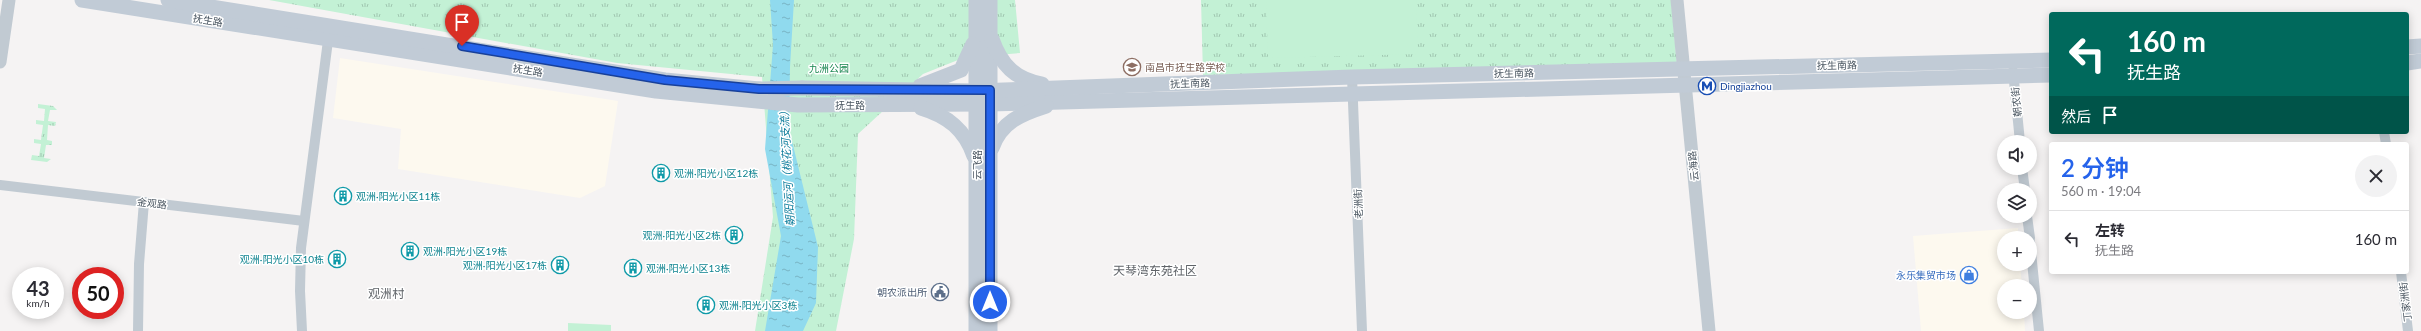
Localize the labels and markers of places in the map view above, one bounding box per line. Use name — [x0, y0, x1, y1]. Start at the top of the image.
pin — [445, 5, 479, 46]
school or university icon: 南昌市抚生路学校 — [1122, 57, 1142, 77]
place label: 南昌市抚生路学校 — [1145, 61, 1225, 73]
metro station icon: Dingjiazhou — [1697, 76, 1717, 96]
place label: Dingjiazhou — [1720, 80, 1772, 92]
building icon: 观洲·阳光小区12栋 — [651, 163, 671, 183]
place label: 观洲·阳光小区12栋 — [674, 167, 758, 179]
building icon: 观洲·阳光小区11栋 — [333, 186, 353, 206]
place label: 观洲·阳光小区11栋 — [356, 190, 440, 202]
building icon: 观洲·阳光小区2栋 — [724, 225, 744, 245]
place label: 观洲·阳光小区2栋 — [643, 229, 721, 241]
building icon: 观洲·阳光小区19栋 — [400, 241, 420, 261]
place label: 观洲·阳光小区19栋 — [423, 245, 507, 257]
building icon: 观洲·阳光小区10栋 — [327, 249, 347, 269]
place label: 观洲·阳光小区10栋 — [240, 253, 324, 265]
building icon: 观洲·阳光小区17栋 — [550, 255, 570, 275]
building icon: 观洲·阳光小区13栋 — [623, 258, 643, 278]
place label: 观洲·阳光小区17栋 — [463, 259, 547, 271]
place label: 观洲·阳光小区13栋 — [646, 262, 730, 274]
shop icon: 永乐集贸市场 — [1959, 265, 1979, 285]
place label: 永乐集贸市场 — [1896, 269, 1956, 281]
public building icon: 朝农派出所 — [930, 282, 950, 302]
place label: 朝农派出所 — [877, 286, 927, 298]
building icon: 观洲·阳光小区3栋 — [696, 295, 716, 315]
place label: 观洲·阳光小区3栋 — [719, 299, 797, 311]

